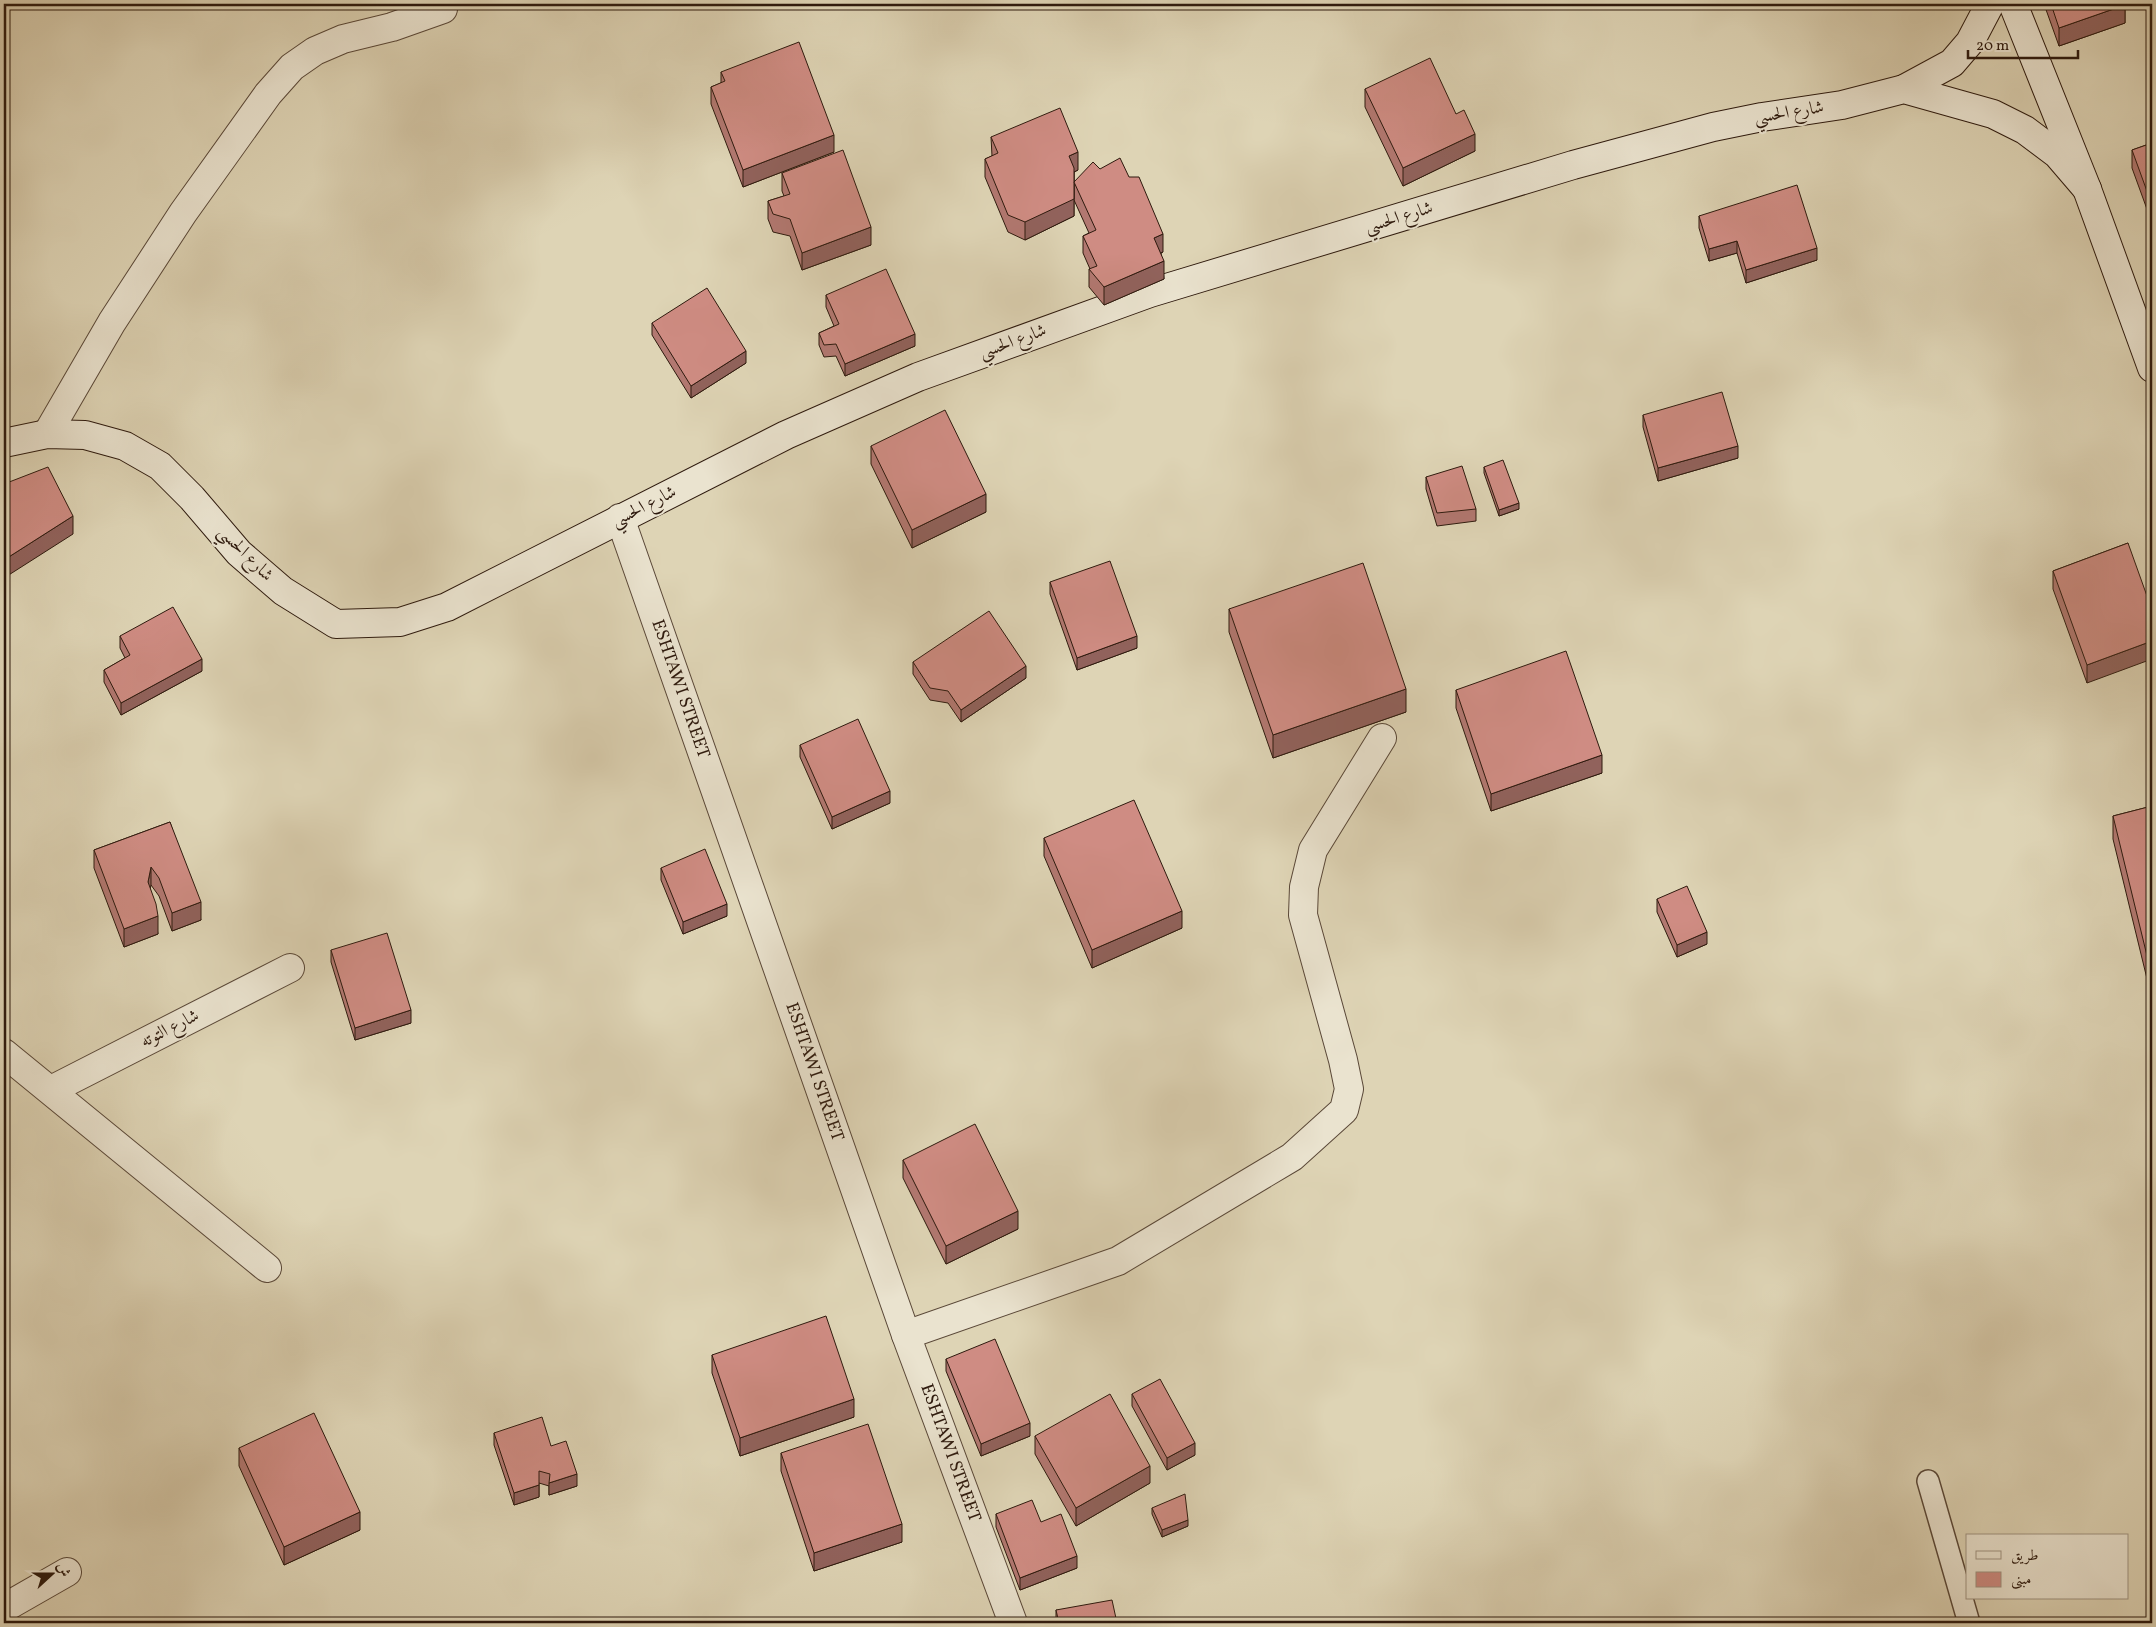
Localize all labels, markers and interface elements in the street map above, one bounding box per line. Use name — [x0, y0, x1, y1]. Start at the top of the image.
scale bar — [1968, 28, 2078, 60]
text: 20 m — [1976, 36, 2009, 57]
street label: شارع الحسي — [1752, 95, 1826, 134]
street label: شارع الحسي — [1362, 196, 1437, 243]
street label: شارع الحسي — [976, 318, 1051, 369]
street label: شارع الحسي — [607, 480, 682, 537]
street label: شارع الحسي — [209, 520, 279, 590]
street label: ESHTAWI STREET — [645, 616, 716, 762]
street label: ESHTAWI STREET — [779, 999, 850, 1145]
street label: شارع التوته — [136, 1004, 204, 1055]
street label: ESHTAWI STREET — [913, 1380, 987, 1526]
legend — [1966, 1534, 2128, 1600]
text: طريق — [2011, 1546, 2038, 1567]
north arrow — [28, 1550, 78, 1600]
text: ش — [51, 1560, 74, 1580]
text: مبنى — [2011, 1570, 2031, 1591]

